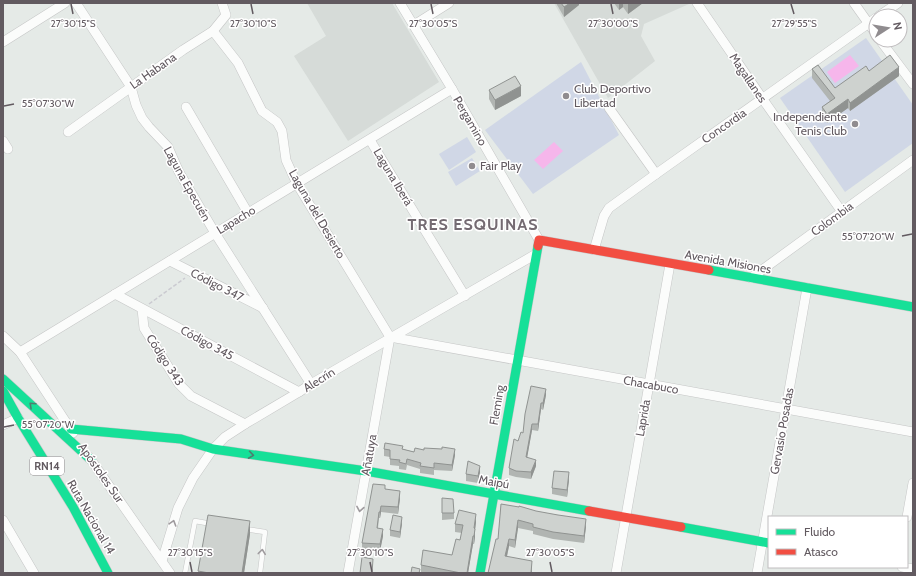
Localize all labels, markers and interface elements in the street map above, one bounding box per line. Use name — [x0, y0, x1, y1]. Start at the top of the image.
north arrow — [868, 8, 908, 48]
text: 27°30'15"S — [50, 17, 96, 30]
text: 27°30'10"S — [230, 17, 276, 30]
text: 27°30'05"S — [409, 17, 458, 30]
text: 27°30'00"S — [588, 17, 638, 30]
text: 27°29'55"S — [771, 17, 817, 30]
text: N — [890, 21, 905, 31]
street label: La Habana — [127, 49, 179, 92]
street label: Magallanes — [726, 50, 770, 105]
place label: Club Deportivo Libertad — [574, 81, 651, 110]
marker: Club Deportivo Libertad — [561, 91, 571, 101]
street label: Pergamino — [450, 93, 491, 149]
text: 55°07'30"W — [22, 97, 75, 110]
street label: Concordia — [698, 105, 749, 146]
place label: Independiente Tenis Club — [773, 109, 847, 138]
marker: Independiente Tenis Club — [850, 119, 860, 129]
street label: Laguna Epecuén — [161, 144, 214, 224]
street label: Laguna Iberá — [370, 145, 417, 208]
place label: Fair Play — [480, 158, 522, 173]
marker: Fair Play — [467, 161, 477, 171]
street label: Laguna del Desierto — [286, 167, 349, 261]
street label: Colombia — [808, 198, 856, 239]
street label: Lapacho — [214, 202, 258, 237]
district label: TRES ESQUINAS — [408, 215, 538, 234]
text: 55°07'20"W — [842, 230, 895, 243]
street label: Avenida Misiones — [684, 247, 772, 276]
street label: Código 347 — [188, 265, 246, 304]
street label: Código 345 — [178, 322, 236, 363]
street label: Código 343 — [143, 331, 188, 388]
street label: Alecrín — [300, 364, 338, 395]
street label: Chacabuco — [622, 372, 680, 397]
street label: Fleming — [486, 382, 508, 426]
street label: Gervasio Posadas — [767, 386, 797, 475]
street label: Laprida — [632, 398, 653, 438]
one-way arrow — [29, 403, 36, 410]
text: 55°07'20"W — [22, 418, 75, 431]
street label: Añatuya — [357, 433, 380, 477]
street label: Apóstoles Sur — [75, 440, 128, 506]
one-way arrow — [248, 450, 255, 459]
road number: RN14 — [30, 457, 64, 475]
street label: Maipú — [478, 471, 511, 492]
street label: Ruta Nacional 14 — [64, 477, 119, 557]
one-way arrow — [356, 506, 364, 512]
legend — [768, 516, 908, 568]
one-way arrow — [169, 520, 177, 527]
text: Fluido — [804, 524, 836, 539]
text: Atasco — [804, 544, 838, 559]
text: 27°30'15"S — [167, 546, 213, 559]
text: 27°30'10"S — [347, 546, 393, 559]
text: 27°30'05"S — [526, 546, 575, 559]
one-way arrow — [257, 549, 266, 555]

